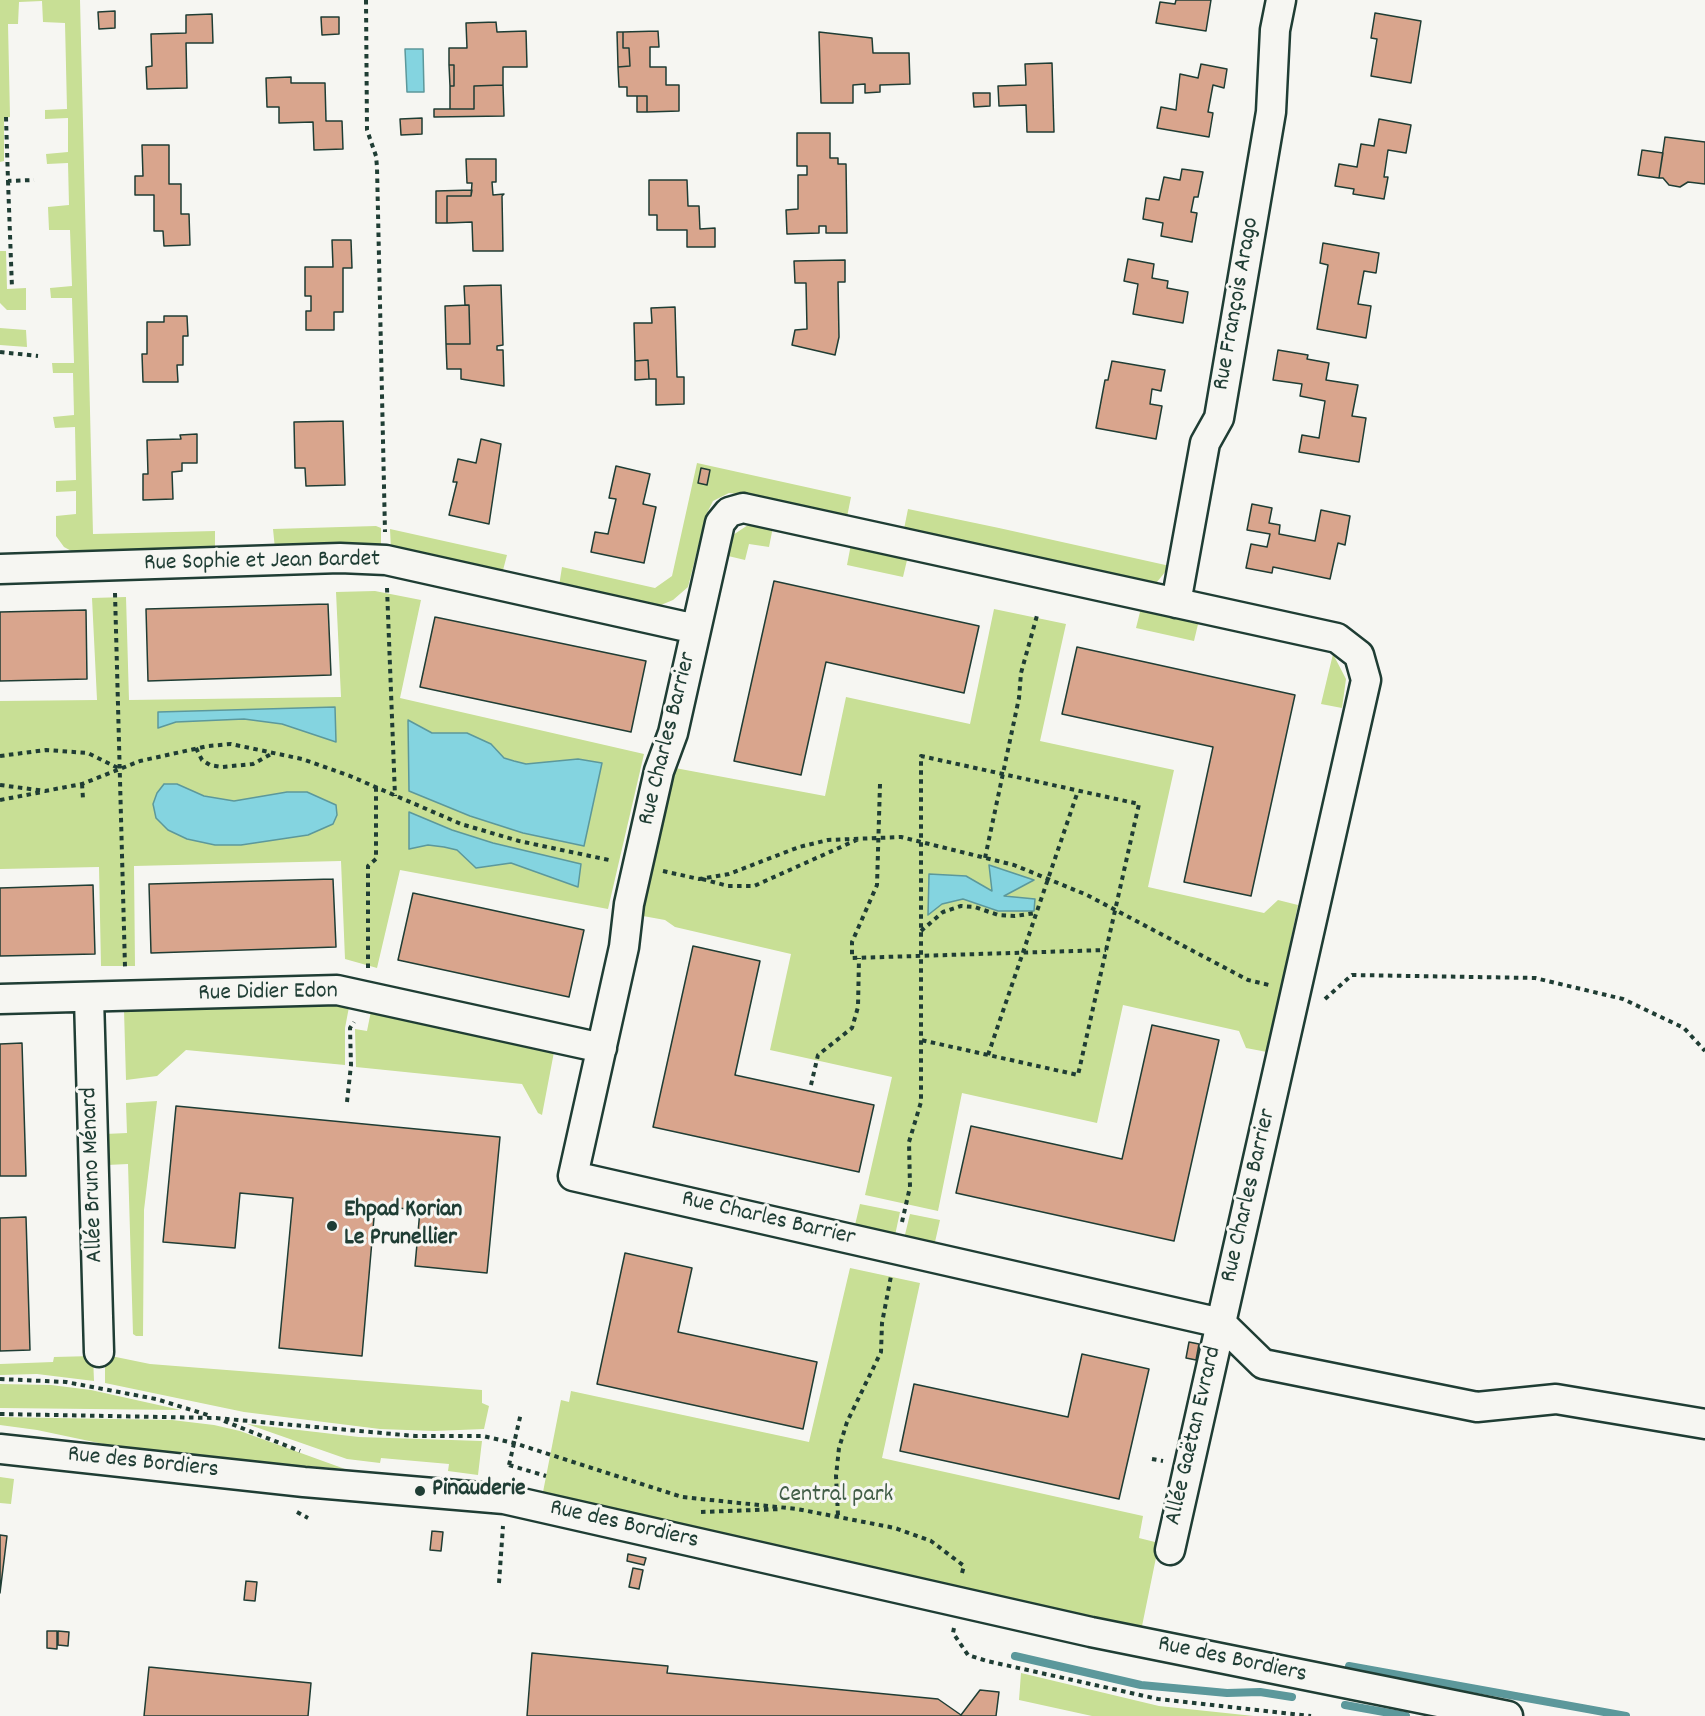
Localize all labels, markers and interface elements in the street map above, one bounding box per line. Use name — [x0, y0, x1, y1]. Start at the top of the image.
street label: Rue François Arago — [1209, 215, 1267, 393]
street label: Rue Sophie et Jean Bardet — [144, 547, 380, 579]
street label: Rue Charles Barrier — [634, 650, 704, 828]
street label: Rue Didier Edon — [198, 978, 338, 1010]
street label: Allée Bruno Ménard — [77, 1087, 111, 1263]
street label: Rue Charles Barrier — [1216, 1106, 1284, 1286]
street label: Rue Charles Barrier — [678, 1186, 858, 1254]
place label: Ehpad Korian Le Prunellier — [344, 1198, 462, 1254]
marker: Ehpad Korian Le Prunellier — [325, 1219, 339, 1233]
street label: Allée Gaëtan Evrard — [1160, 1344, 1230, 1528]
street label: Rue des Bordiers — [66, 1442, 220, 1486]
place label: Pinauderie — [432, 1477, 526, 1505]
park label: Central park — [779, 1483, 893, 1511]
marker: Pinauderie — [413, 1484, 427, 1498]
street label: Rue des Bordiers — [547, 1495, 701, 1557]
street label: Rue des Bordiers — [1155, 1631, 1309, 1691]

